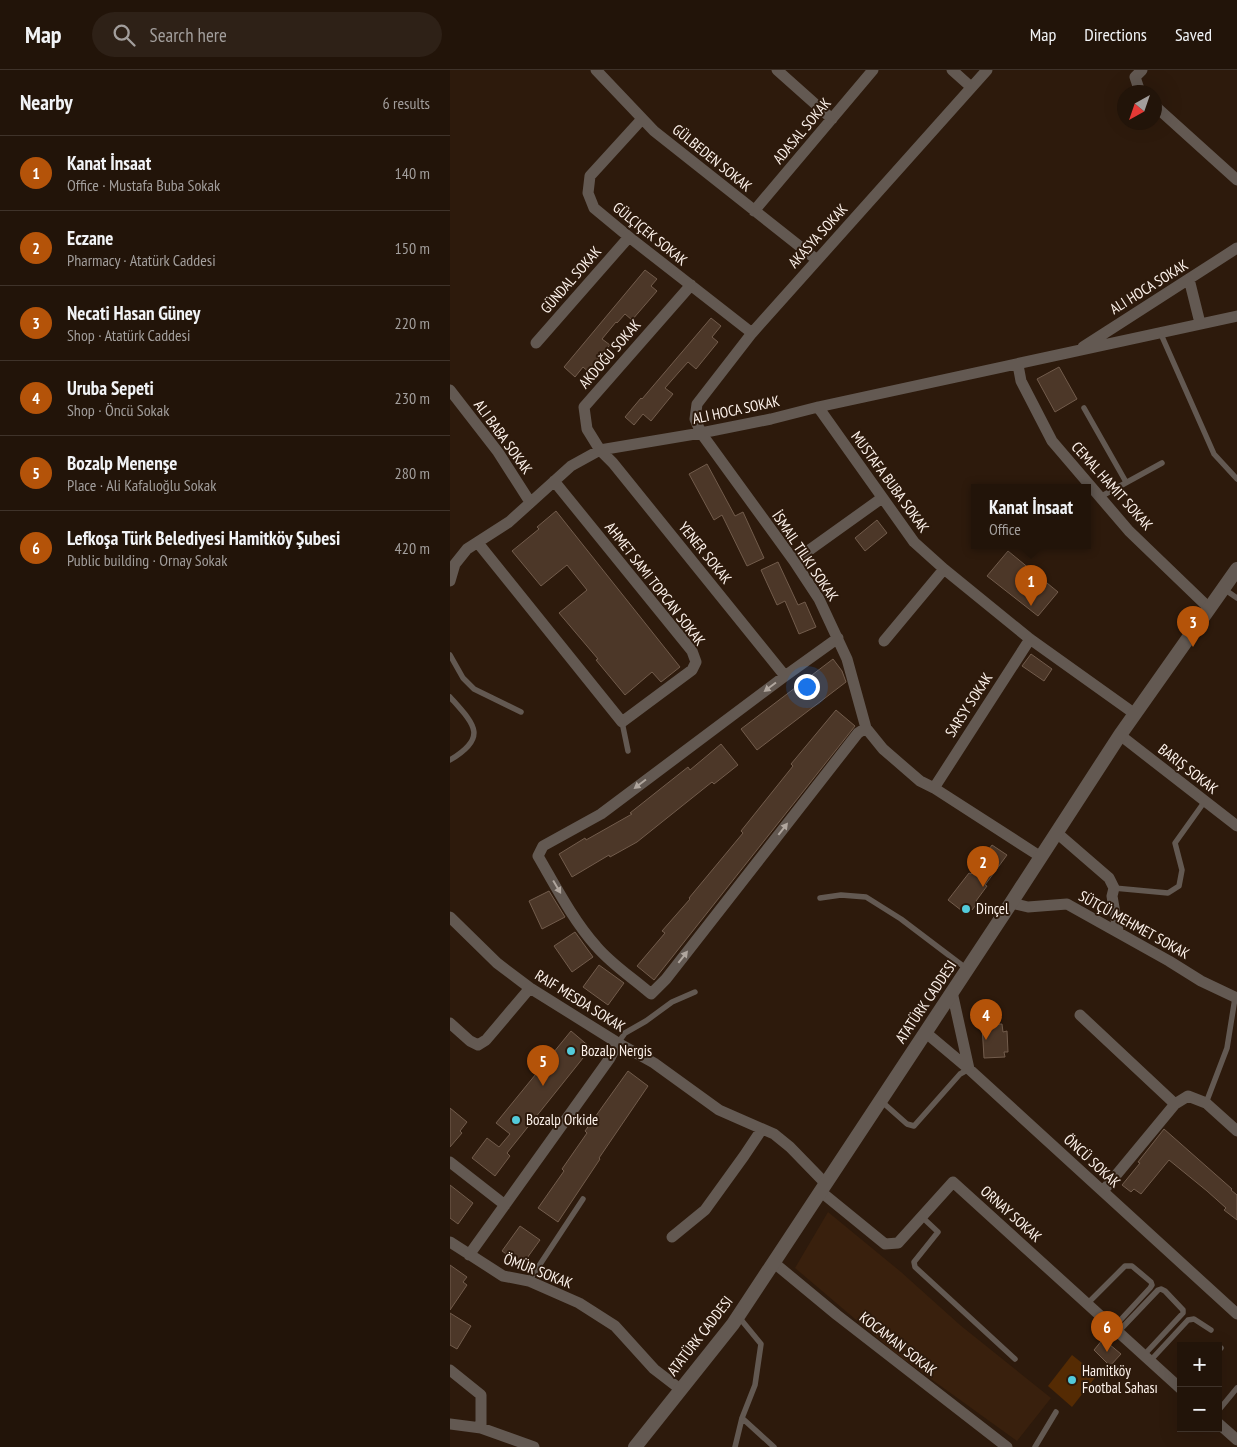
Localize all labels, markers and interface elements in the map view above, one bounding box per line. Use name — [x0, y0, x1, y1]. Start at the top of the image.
search box — [92, 12, 442, 57]
text: Map — [25, 19, 62, 50]
icon: search — [110, 21, 138, 49]
text: Search here — [150, 23, 227, 47]
text: Map — [1030, 23, 1056, 46]
text: Directions — [1084, 23, 1147, 46]
text: Saved — [1175, 23, 1212, 46]
north arrow — [1117, 85, 1162, 130]
text: Nearby — [20, 89, 73, 116]
text: 6 results — [383, 93, 430, 113]
street label: ADASAL SOKAK — [769, 93, 835, 168]
street label: GÜLBEDEN SOKAK — [669, 120, 756, 196]
text: Kanat İnsaat — [67, 151, 151, 175]
text: 1 — [32, 163, 40, 183]
text: 140 m — [395, 163, 430, 183]
text: Office · Mustafa Buba Sokak — [67, 175, 220, 195]
street label: GÜLÇIÇEK SOKAK — [609, 198, 692, 270]
street label: AKASYA SOKAK — [784, 199, 852, 272]
text: Eczane — [67, 226, 113, 250]
text: 2 — [32, 238, 40, 258]
text: 150 m — [395, 238, 430, 258]
street label: GÜNDAL SOKAK — [536, 242, 605, 317]
text: Pharmacy · Atatürk Caddesi — [67, 250, 216, 270]
street label: ALI HOCA SOKAK — [1106, 255, 1192, 318]
text: Necati Hasan Güney — [67, 301, 200, 325]
text: 3 — [32, 313, 40, 333]
text: 220 m — [395, 313, 430, 333]
street label: AKDOĞU SOKAK — [575, 315, 645, 392]
text: Shop · Atatürk Caddesi — [67, 325, 190, 345]
text: Uruba Sepeti — [67, 376, 154, 400]
text: 4 — [32, 388, 40, 408]
text: 230 m — [395, 388, 430, 408]
street label: ALI HOCA SOKAK — [691, 391, 782, 428]
street label: ALI BABA SOKAK — [470, 396, 537, 478]
text: Shop · Öncü Sokak — [67, 400, 169, 420]
street label: MUSTAFA BUBA SOKAK — [847, 427, 934, 537]
street label: CEMAL HAMIT SOKAK — [1068, 437, 1158, 534]
text: Bozalp Menenşe — [67, 451, 178, 475]
text: 5 — [32, 463, 40, 483]
text: 280 m — [395, 463, 430, 483]
text: Place · Ali Kafalıoğlu Sokak — [67, 475, 216, 495]
popup — [971, 484, 1091, 549]
text: Kanat İnsaat — [989, 495, 1073, 519]
street label: İSMAIL TILKI SOKAK — [768, 507, 843, 605]
street label: AHMET SAMI TOPCAN SOKAK — [601, 518, 710, 650]
street label: YENER SOKAK — [675, 518, 737, 588]
text: Office — [989, 519, 1021, 539]
text: Lefkoşa Türk Belediyesi Hamitköy Şubesi — [67, 526, 340, 550]
text: 6 — [32, 538, 40, 558]
text: 420 m — [395, 538, 430, 558]
text: Public building · Ornay Sokak — [67, 550, 227, 570]
pin: 1 — [1015, 565, 1047, 606]
pin: 3 — [1177, 606, 1209, 647]
street label: SARSY SOKAK — [941, 668, 997, 741]
your location — [794, 674, 820, 700]
one-way arrow — [763, 682, 777, 692]
street label: BARIŞ SOKAK — [1155, 739, 1222, 798]
one-way arrow — [634, 779, 647, 790]
one-way arrow — [777, 823, 788, 836]
pin: 2 — [967, 846, 999, 887]
one-way arrow — [552, 881, 561, 894]
street label: SÜTÇÜ MEHMET SOKAK — [1075, 886, 1194, 963]
place label: Dinçel — [976, 899, 1009, 918]
marker: Dinçel — [960, 903, 972, 915]
one-way arrow — [678, 951, 688, 964]
street label: ATATÜRK CADDESI — [891, 957, 960, 1047]
street label: RAIF MESDA SOKAK — [532, 965, 629, 1036]
pin: 4 — [970, 999, 1002, 1040]
place label: Bozalp Nergis — [581, 1041, 652, 1060]
pin: 5 — [527, 1045, 559, 1086]
marker: Bozalp Nergis — [565, 1045, 577, 1057]
place label: Bozalp Orkide — [526, 1110, 598, 1129]
marker: Bozalp Orkide — [510, 1114, 522, 1126]
street label: ÖNCÜ SOKAK — [1060, 1130, 1125, 1192]
street label: ORNAY SOKAK — [977, 1181, 1046, 1246]
street label: ÖMÜR SOKAK — [501, 1249, 576, 1293]
street label: ATATÜRK CADDESI — [663, 1292, 737, 1379]
street label: KOCAMAN SOKAK — [856, 1307, 941, 1380]
pin: 6 — [1091, 1311, 1123, 1352]
map controls — [1177, 1342, 1222, 1432]
button: + — [1177, 1342, 1222, 1387]
place label: Hamitköy Footbal Sahası — [1082, 1361, 1158, 1397]
marker: Hamitköy Footbal Sahası — [1066, 1374, 1078, 1386]
button: − — [1177, 1387, 1222, 1432]

